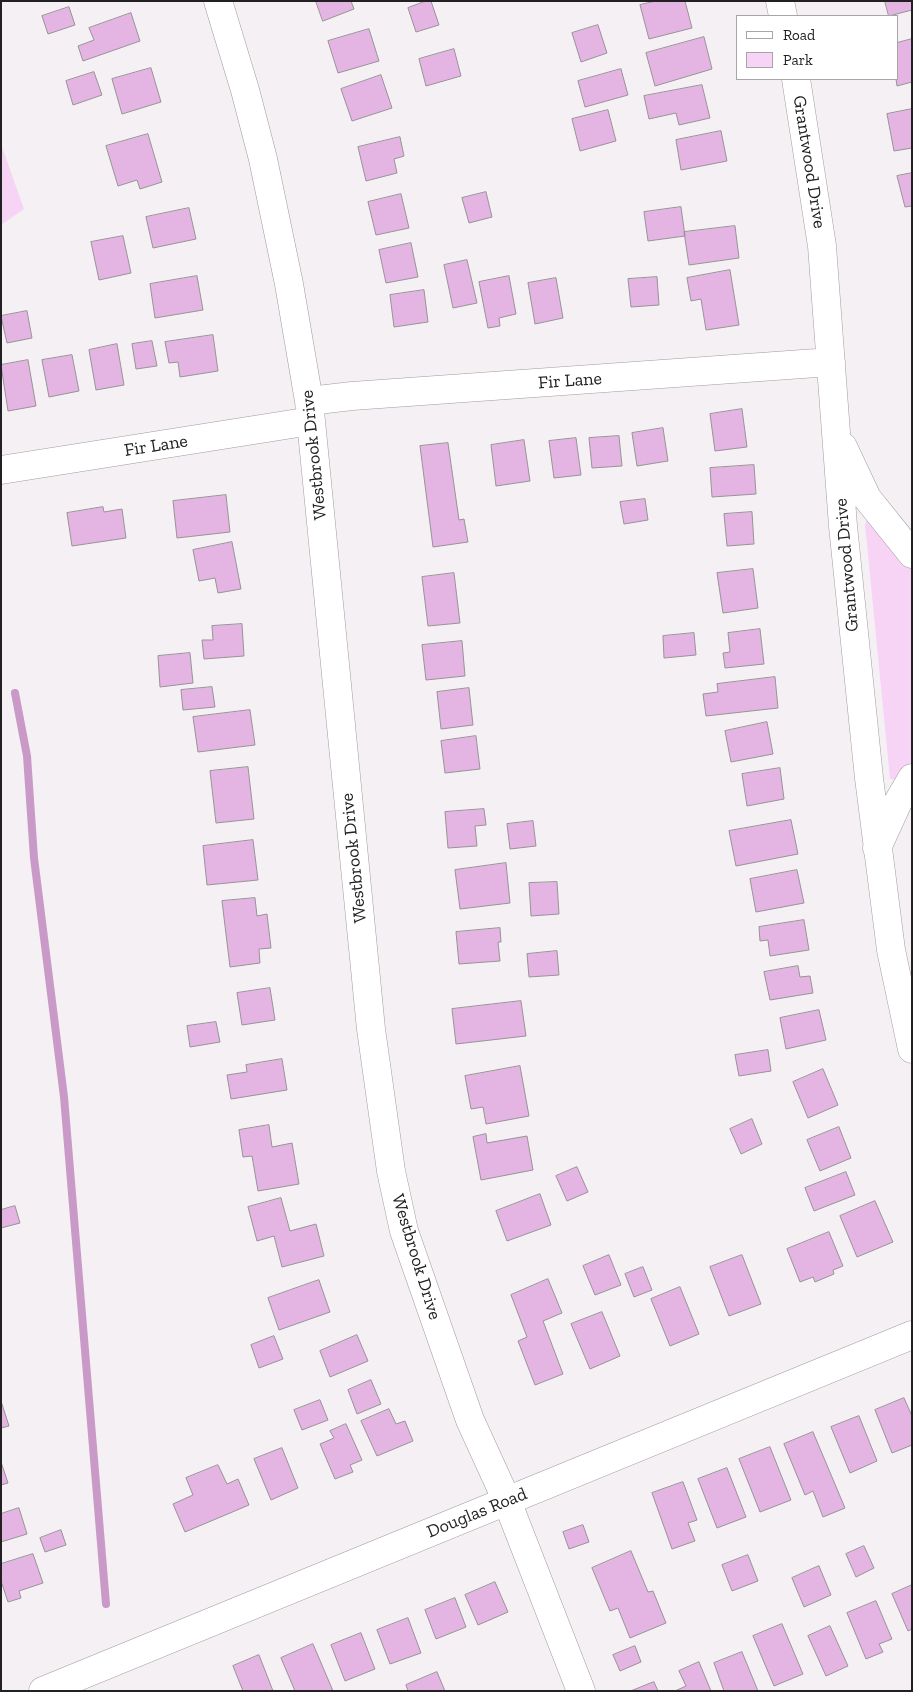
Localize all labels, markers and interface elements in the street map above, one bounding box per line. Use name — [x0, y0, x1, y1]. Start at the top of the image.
legend — [736, 15, 898, 80]
text: Road — [783, 26, 815, 44]
text: Park — [783, 51, 813, 69]
street label: Grantwood Drive — [788, 94, 830, 230]
street label: Fir Lane — [537, 368, 603, 394]
street label: Westbrook Drive — [296, 389, 332, 521]
street label: Fir Lane — [123, 430, 189, 462]
street label: Grantwood Drive — [830, 497, 864, 633]
street label: Westbrook Drive — [336, 792, 372, 924]
street label: Westbrook Drive — [387, 1191, 445, 1323]
street label: Douglas Road — [424, 1483, 530, 1543]

